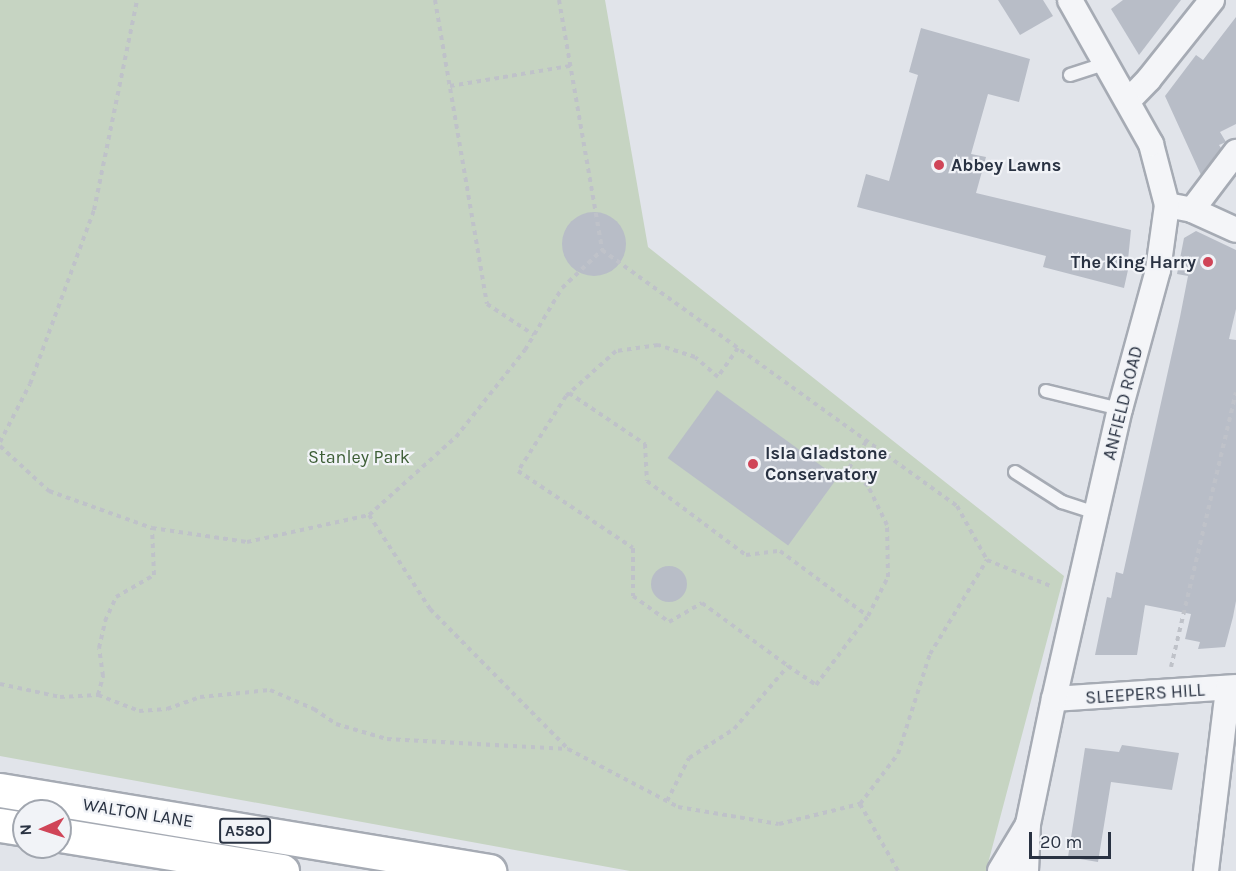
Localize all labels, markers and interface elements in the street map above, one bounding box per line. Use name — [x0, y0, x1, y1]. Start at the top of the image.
place label: Abbey Lawns — [951, 154, 1061, 176]
marker: Abbey Lawns — [932, 158, 946, 172]
place label: The King Harry — [1071, 251, 1196, 273]
marker: The King Harry — [1201, 255, 1215, 269]
street label: ANFIELD ROAD — [1098, 344, 1148, 462]
place label: Isla Gladstone Conservatory — [765, 443, 887, 486]
park label: Stanley Park — [308, 446, 410, 468]
marker: Isla Gladstone Conservatory — [746, 457, 760, 471]
street label: SLEEPERS HILL — [1085, 679, 1205, 709]
street label: WALTON LANE — [81, 794, 195, 832]
north arrow — [12, 799, 72, 859]
road number: A580 — [218, 818, 272, 844]
scale bar — [1032, 820, 1114, 858]
text: N — [16, 824, 35, 836]
text: 20 m — [1040, 831, 1082, 853]

